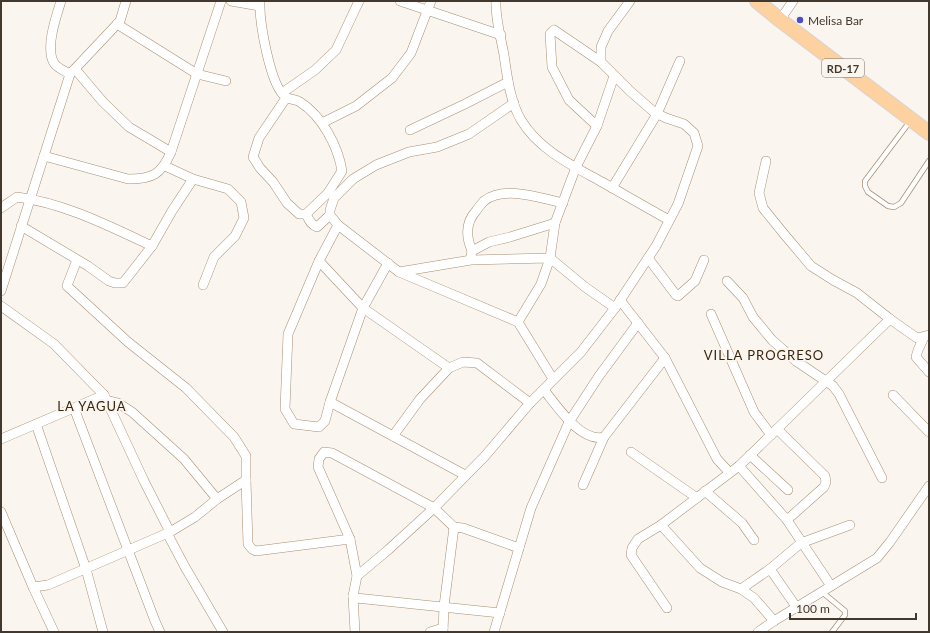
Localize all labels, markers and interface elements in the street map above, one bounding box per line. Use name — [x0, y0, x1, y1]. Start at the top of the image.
place label: Melisa Bar — [808, 13, 864, 28]
marker: Melisa Bar — [795, 15, 805, 25]
road number: RD-17 — [822, 59, 864, 77]
district label: VILLA PROGRESO — [704, 347, 824, 363]
district label: LA YAGUA — [57, 398, 127, 414]
scale bar — [790, 595, 916, 621]
text: 100 m — [796, 601, 830, 616]

